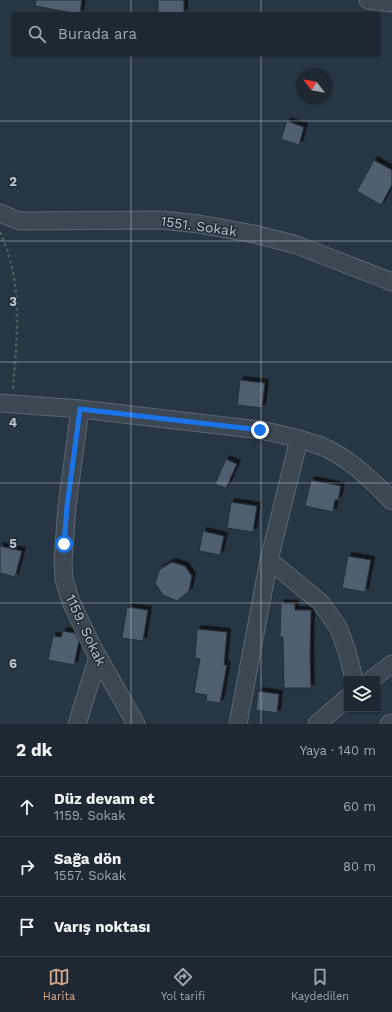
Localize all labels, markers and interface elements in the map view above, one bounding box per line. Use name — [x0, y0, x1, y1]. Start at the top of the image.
search box — [12, 12, 380, 56]
icon: search — [26, 23, 48, 45]
text: Burada ara — [58, 25, 137, 43]
north arrow — [296, 68, 332, 104]
text: 2 — [9, 174, 17, 189]
street label: 1551. Sokak — [160, 213, 238, 239]
text: 3 — [9, 294, 17, 309]
text: 4 — [9, 415, 18, 430]
route end — [251, 421, 269, 439]
route start — [55, 535, 73, 553]
text: 5 — [9, 536, 17, 551]
street label: 1159. Sokak — [62, 592, 110, 668]
text: 6 — [9, 656, 17, 671]
map controls — [344, 676, 380, 712]
button: layers — [344, 676, 380, 712]
text: 2 dk — [16, 740, 52, 760]
text: Yaya · 140 m — [300, 743, 376, 758]
text: Düz devam et — [54, 790, 154, 808]
icon: ahead — [16, 796, 38, 818]
text: 60 m — [343, 799, 376, 814]
text: 1159. Sokak — [54, 808, 126, 823]
text: Sağa dön — [54, 850, 121, 868]
icon: right — [16, 856, 38, 878]
text: 80 m — [343, 859, 376, 874]
text: 1557. Sokak — [54, 868, 126, 883]
icon: arrive — [16, 916, 38, 938]
text: Varış noktası — [54, 918, 151, 936]
tab: Harita — [43, 966, 75, 1003]
tab: Yol tarifi — [161, 966, 205, 1003]
tab: Kaydedilen — [291, 966, 349, 1003]

